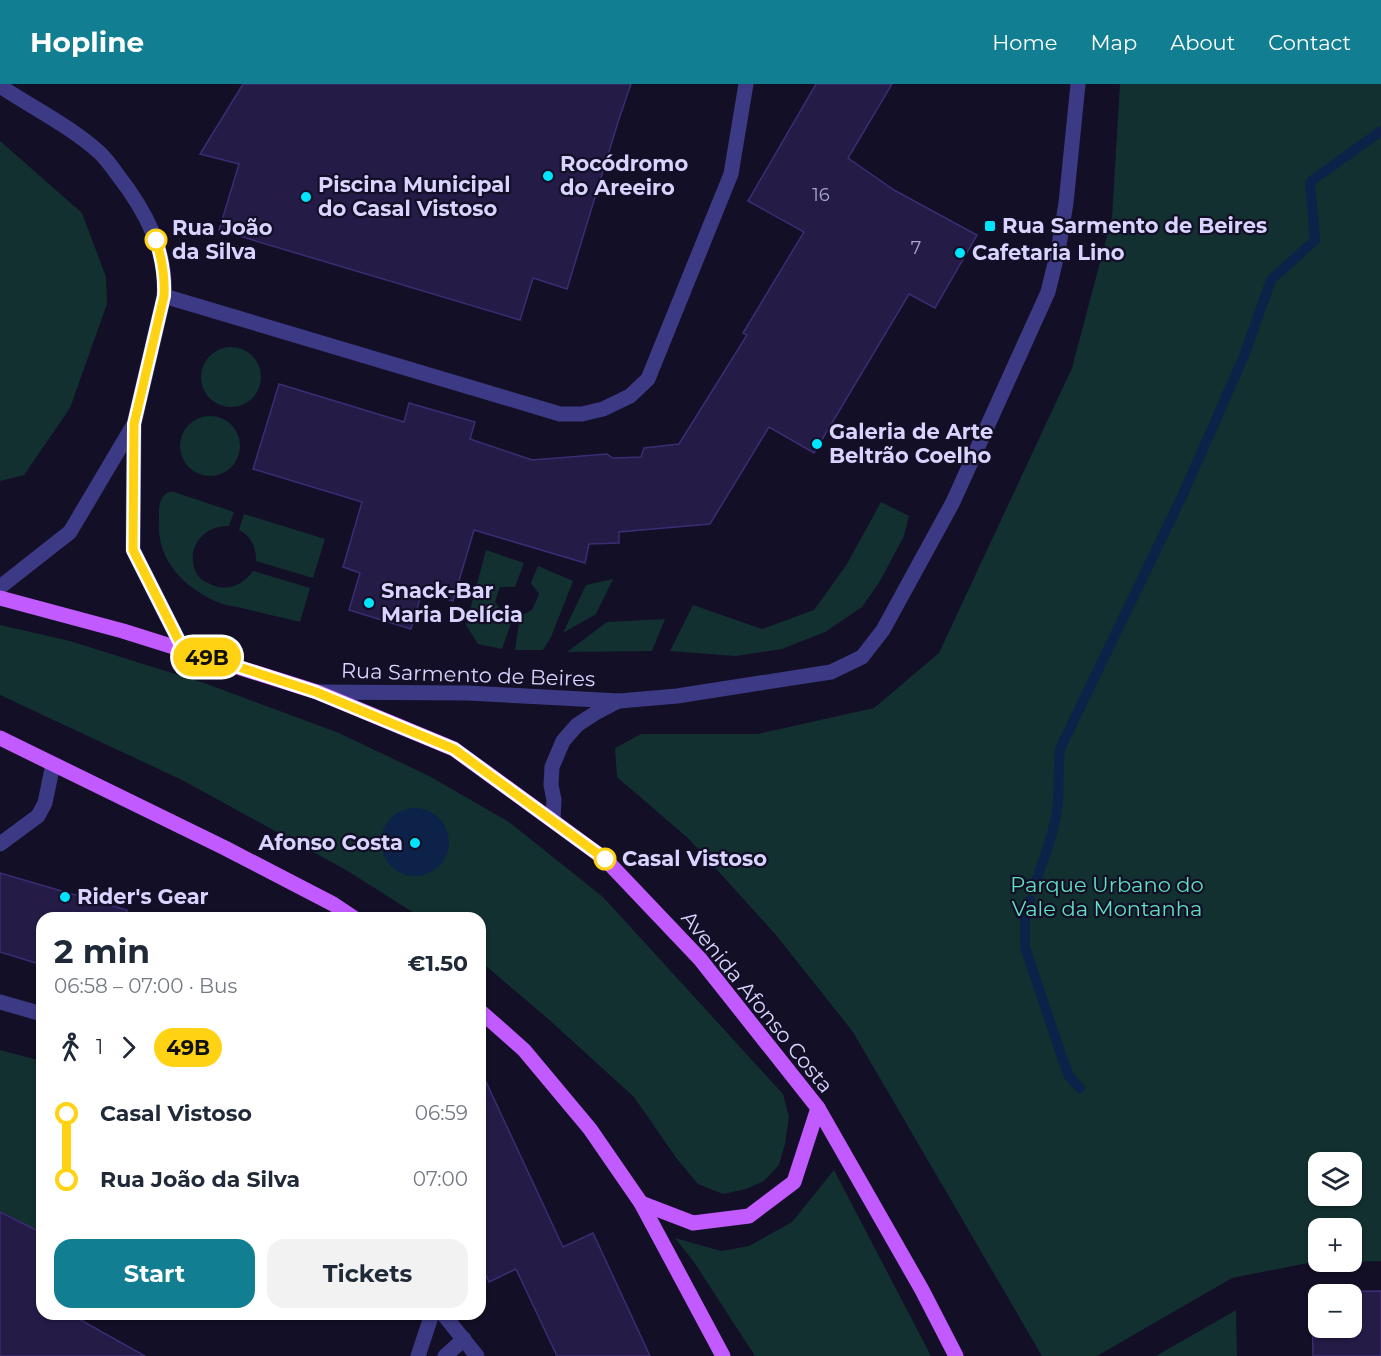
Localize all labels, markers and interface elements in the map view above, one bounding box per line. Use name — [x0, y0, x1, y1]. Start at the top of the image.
text: Hopline — [30, 25, 144, 59]
text: Home — [992, 30, 1057, 55]
text: Map — [1090, 30, 1137, 55]
text: About — [1170, 30, 1235, 55]
text: Contact — [1268, 30, 1351, 55]
place label: Rocódromo do Areeiro — [560, 151, 688, 200]
marker: Rocódromo do Areeiro — [541, 169, 555, 183]
place label: Piscina Municipal do Casal Vistoso — [318, 172, 510, 221]
house number: 16 — [812, 184, 830, 206]
marker: Piscina Municipal do Casal Vistoso — [299, 190, 313, 204]
place label: Rua Sarmento de Beires — [1002, 213, 1267, 238]
place label: Rua João da Silva — [172, 215, 273, 264]
marker: Rua Sarmento de Beires — [983, 219, 997, 233]
marker: Rua João da Silva — [145, 229, 167, 251]
house number: 7 — [911, 237, 921, 259]
place label: Cafetaria Lino — [972, 240, 1125, 265]
marker: Cafetaria Lino — [953, 246, 967, 260]
place label: Galeria de Arte Beltrão Coelho — [829, 419, 993, 468]
marker: Galeria de Arte Beltrão Coelho — [810, 437, 824, 451]
place label: Snack-Bar Maria Delícia — [381, 578, 523, 627]
marker: Snack-Bar Maria Delícia — [362, 596, 376, 610]
line badge: 49B — [172, 638, 242, 676]
text: 49B — [185, 645, 229, 670]
street label: Rua Sarmento de Beires — [340, 658, 596, 691]
place label: Afonso Costa — [257, 830, 403, 855]
marker: Afonso Costa — [408, 836, 422, 850]
place label: Casal Vistoso — [622, 846, 767, 871]
marker: Casal Vistoso — [594, 848, 616, 870]
park label: Parque Urbano do Vale da Montanha — [1010, 872, 1204, 921]
place label: Rider's Gear — [77, 884, 209, 909]
marker: Rider's Gear — [58, 890, 72, 904]
street label: Avenida Afonso Costa — [676, 906, 838, 1098]
text: 2 min — [54, 931, 150, 971]
text: €1.50 — [408, 950, 468, 977]
text: 06:58 – 07:00 · Bus — [54, 974, 237, 998]
icon: walk — [54, 1031, 87, 1064]
icon: forward — [112, 1031, 145, 1064]
text: 1 — [96, 1035, 103, 1059]
text: 49B — [166, 1035, 210, 1060]
text: Casal Vistoso — [100, 1100, 252, 1127]
text: 06:59 — [415, 1101, 468, 1125]
map controls — [1308, 1152, 1362, 1338]
button: layers — [1308, 1152, 1362, 1206]
text: Rua João da Silva — [100, 1166, 300, 1193]
text: 07:00 — [413, 1167, 468, 1191]
button: + — [1308, 1218, 1362, 1272]
button: Start — [54, 1239, 255, 1308]
button: Tickets — [267, 1239, 468, 1308]
button: − — [1308, 1284, 1362, 1338]

